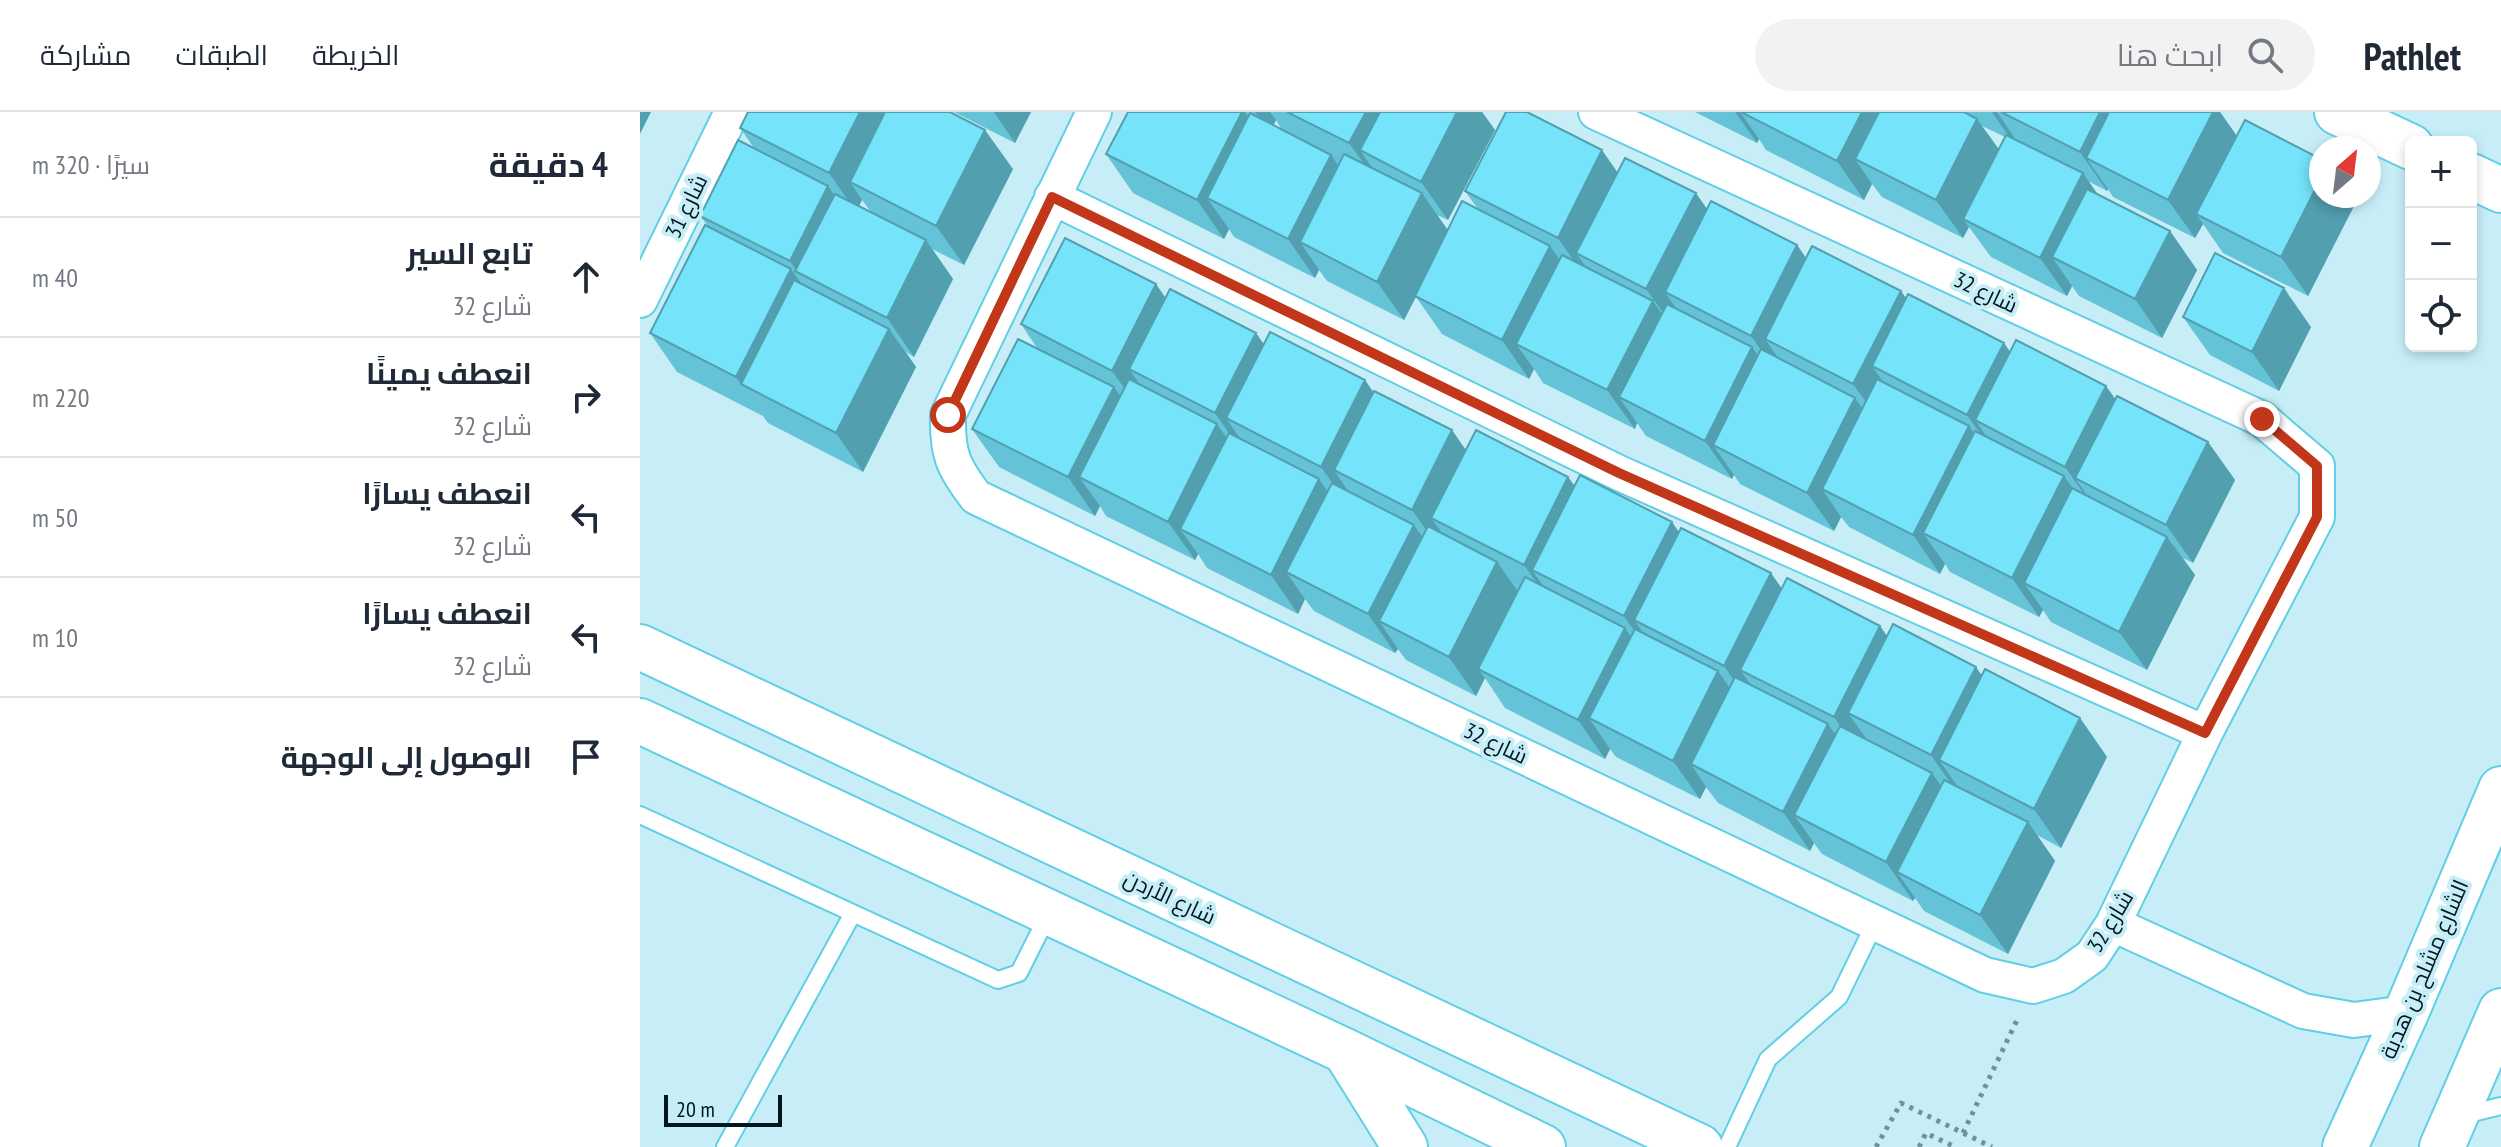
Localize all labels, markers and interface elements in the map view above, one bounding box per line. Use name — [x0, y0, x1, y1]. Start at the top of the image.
search box — [1755, 19, 2315, 91]
text: Pathlet — [2363, 31, 2461, 80]
icon: search — [2243, 33, 2287, 77]
text: ابحث هنا — [2117, 35, 2223, 74]
text: مشاركة — [40, 36, 131, 73]
text: الطبقات — [175, 36, 268, 73]
text: الخريطة — [312, 36, 399, 73]
north arrow — [2309, 136, 2381, 208]
map controls — [2405, 136, 2477, 352]
button: + — [2405, 136, 2477, 208]
text: 4 دقيقة — [489, 142, 608, 186]
text: سيرًا · 320 m — [32, 148, 150, 181]
street label: شارع 31 — [659, 170, 714, 243]
button: − — [2405, 208, 2477, 280]
text: تابع السير — [407, 233, 532, 272]
icon: ahead — [564, 255, 608, 299]
text: 40 m — [32, 261, 78, 294]
street label: شارع 32 — [1949, 265, 2022, 320]
button: locate — [2405, 280, 2477, 352]
text: شارع 32 — [453, 289, 532, 322]
text: انعطف يمينًا — [366, 353, 532, 392]
icon: right — [564, 375, 608, 419]
text: 220 m — [32, 381, 90, 414]
route start — [930, 397, 966, 433]
route end — [2244, 401, 2280, 437]
text: شارع 32 — [453, 409, 532, 442]
text: انعطف يسارًا — [362, 473, 532, 512]
icon: left — [564, 495, 608, 539]
text: 50 m — [32, 501, 78, 534]
text: شارع 32 — [453, 529, 532, 562]
text: انعطف يسارًا — [362, 593, 532, 632]
icon: left — [564, 615, 608, 659]
text: 10 m — [32, 621, 78, 654]
text: شارع 32 — [453, 649, 532, 682]
street label: شارع 32 — [1459, 716, 1532, 771]
icon: arrive — [564, 735, 608, 779]
text: الوصول إلى الوجهة — [281, 737, 532, 776]
street label: شارع الأردن — [1119, 864, 1221, 931]
street label: الشارع مشلح بن هدبة — [2374, 875, 2475, 1063]
street label: شارع 32 — [2081, 885, 2140, 957]
scale bar — [664, 1091, 782, 1127]
text: 20 m — [676, 1095, 715, 1123]

